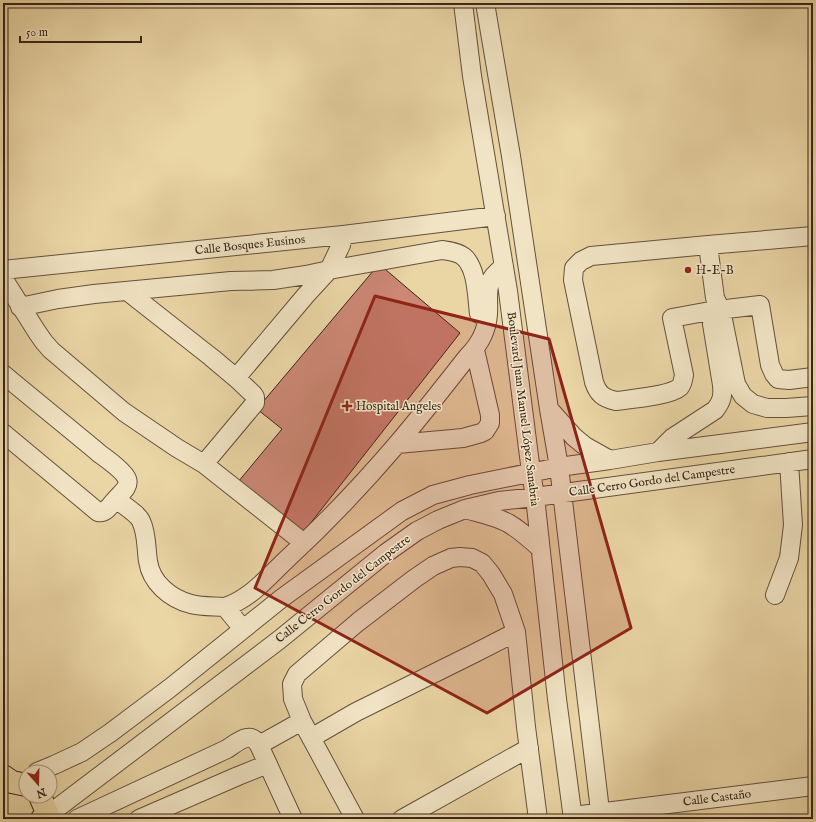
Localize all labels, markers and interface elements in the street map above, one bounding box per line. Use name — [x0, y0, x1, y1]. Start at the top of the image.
scale bar — [20, 18, 141, 44]
text: 50 m — [26, 25, 48, 40]
street label: Calle Bosques Eusinos — [194, 232, 306, 259]
place label: H-E-B — [696, 263, 734, 278]
marker: H-E-B — [683, 265, 693, 275]
street label: Boulevard Juan Manuel López Sanabria — [503, 311, 542, 508]
place label: Hospital Angeles — [356, 399, 441, 415]
marker: Hospital Angeles — [341, 400, 353, 412]
street label: Calle Cerro Gordo del Campestre — [568, 462, 737, 501]
street label: Calle Cerro Gordo del Campestre — [272, 531, 415, 647]
north arrow — [18, 764, 58, 804]
text: N — [34, 784, 49, 801]
street label: Calle Castaño — [682, 786, 752, 810]

